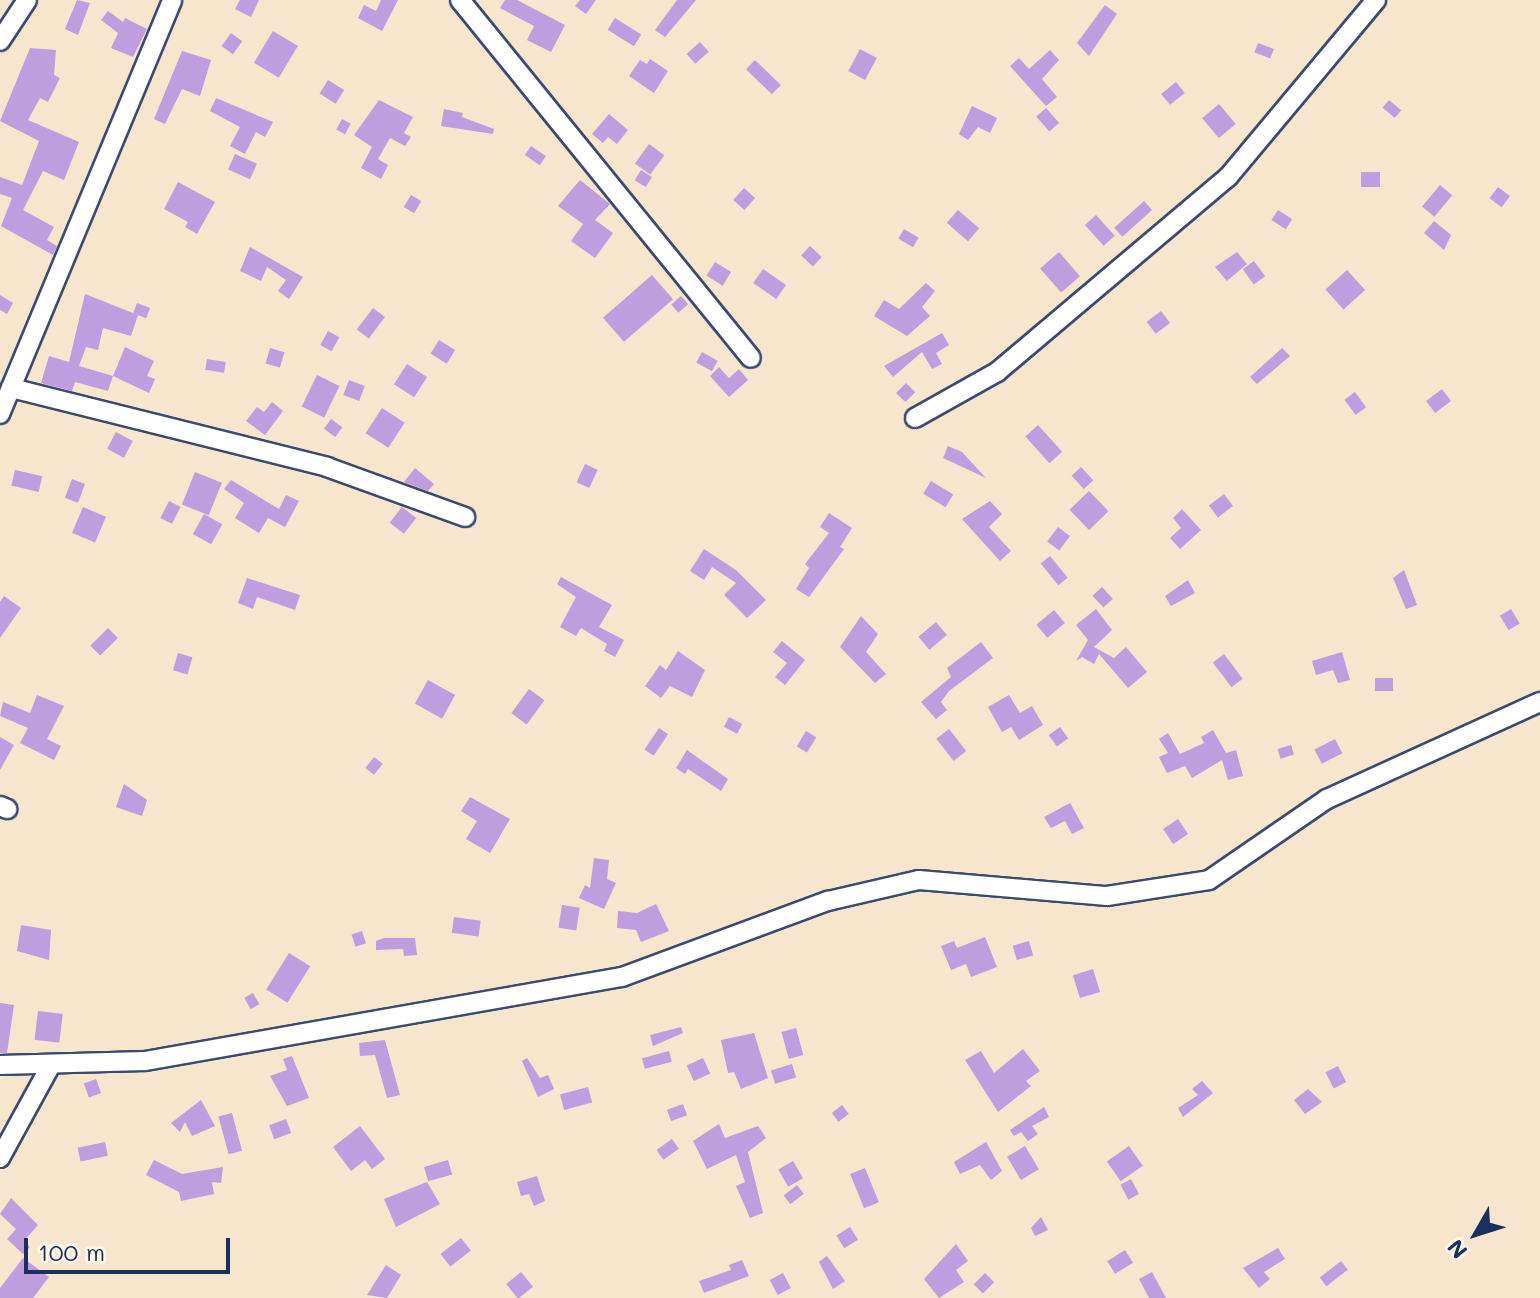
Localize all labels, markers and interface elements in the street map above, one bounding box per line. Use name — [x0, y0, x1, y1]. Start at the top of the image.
north arrow — [1436, 1194, 1516, 1274]
scale bar — [28, 1222, 234, 1272]
text: N — [1440, 1234, 1473, 1265]
text: 100 m — [38, 1236, 105, 1267]

